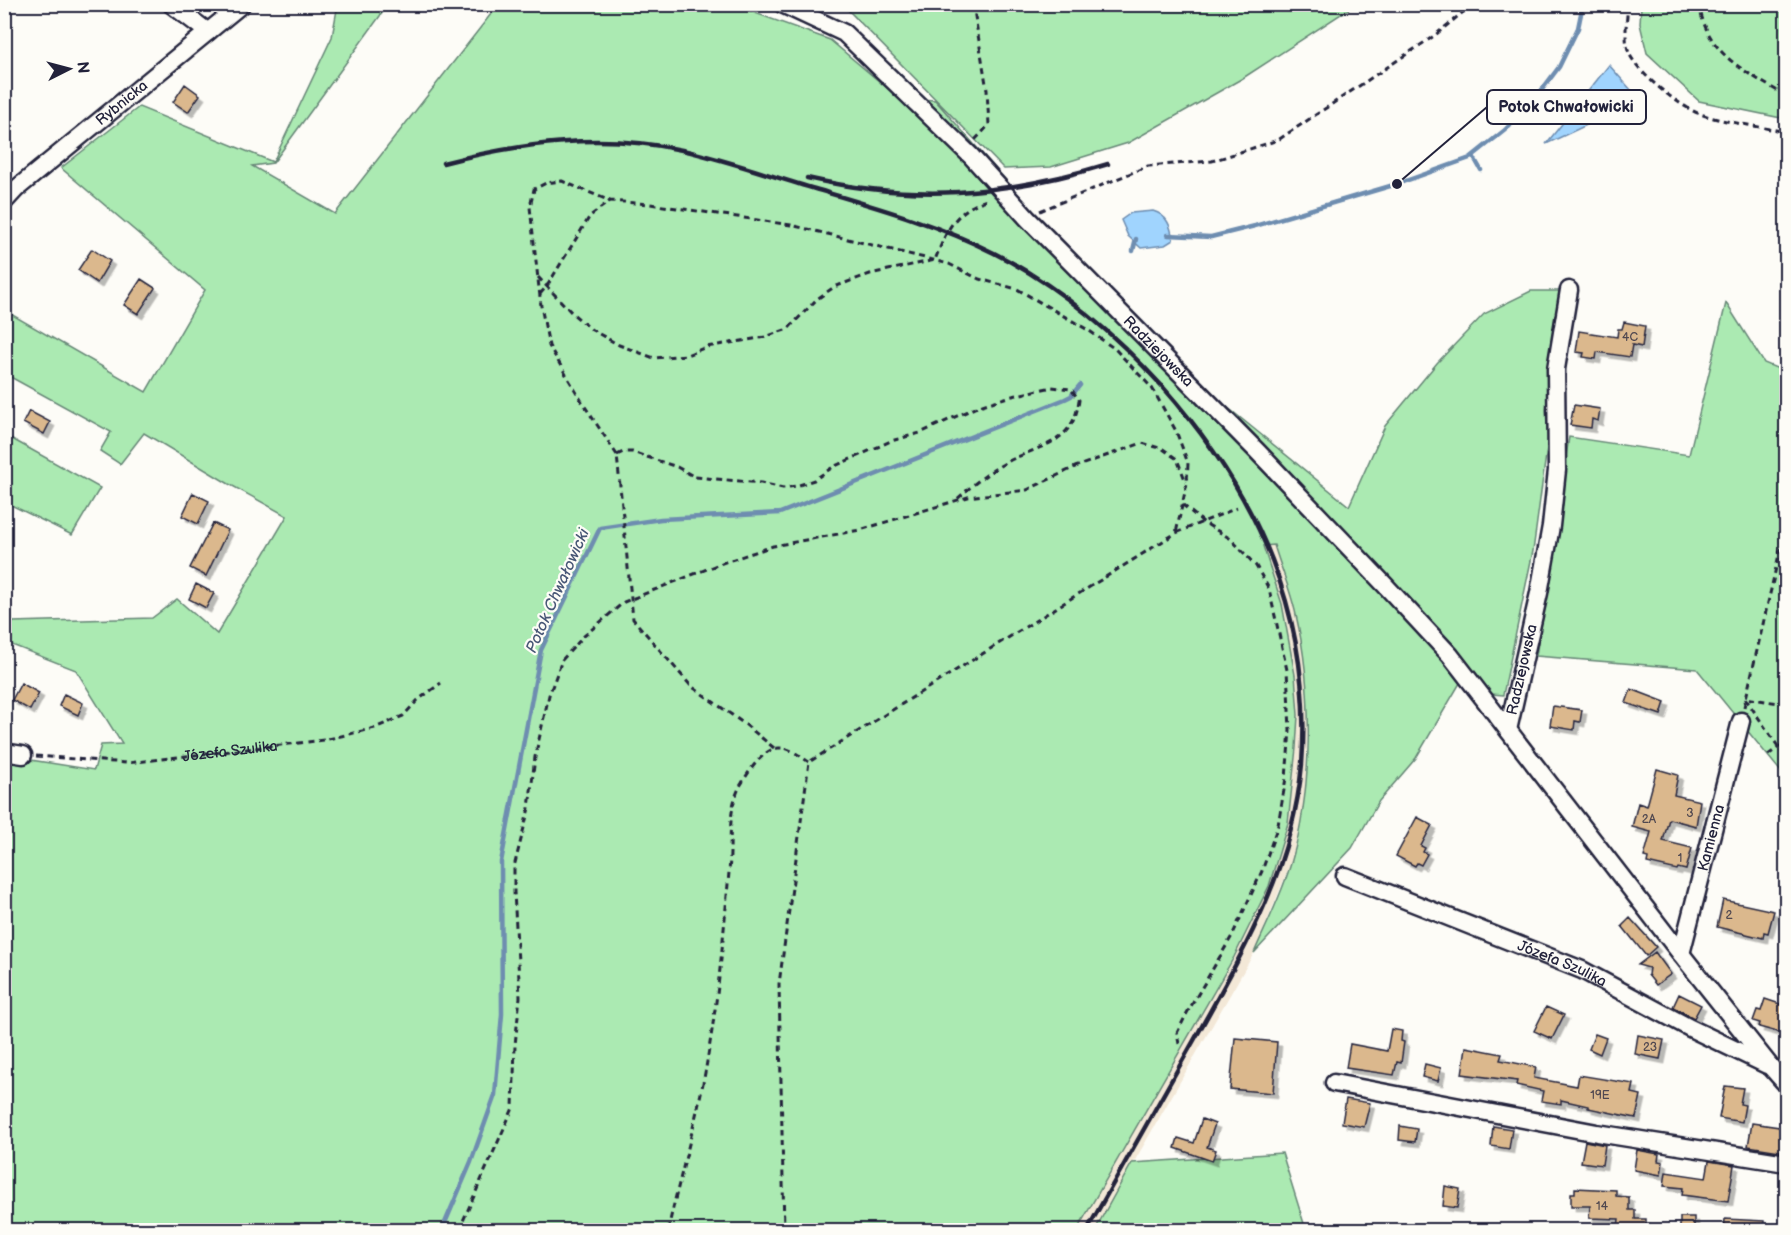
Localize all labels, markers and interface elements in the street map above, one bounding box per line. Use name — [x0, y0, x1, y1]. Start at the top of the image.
north arrow — [39, 39, 99, 99]
text: N — [72, 61, 93, 75]
street label: Rybnicka — [92, 76, 151, 130]
callout: Potok Chwałowicki — [1487, 90, 1646, 124]
text: Potok Chwałowicki — [1498, 98, 1634, 117]
street label: Radziejowska — [1119, 312, 1198, 391]
house number: 4C — [1622, 330, 1638, 345]
water label: Potok Chwałowicki — [522, 525, 594, 656]
street label: Radziejowska — [1502, 622, 1541, 717]
street label: Józefa Szulika — [182, 736, 278, 766]
street label: Kamienna — [1693, 802, 1729, 873]
house number: 3 — [1686, 806, 1694, 821]
house number: 2A — [1642, 812, 1657, 827]
house number: 1 — [1678, 851, 1682, 866]
house number: 2 — [1725, 908, 1733, 923]
street label: Józefa Szulika — [1515, 936, 1610, 991]
house number: 23 — [1643, 1040, 1657, 1055]
house number: 19E — [1590, 1088, 1610, 1103]
house number: 14 — [1596, 1199, 1609, 1214]

